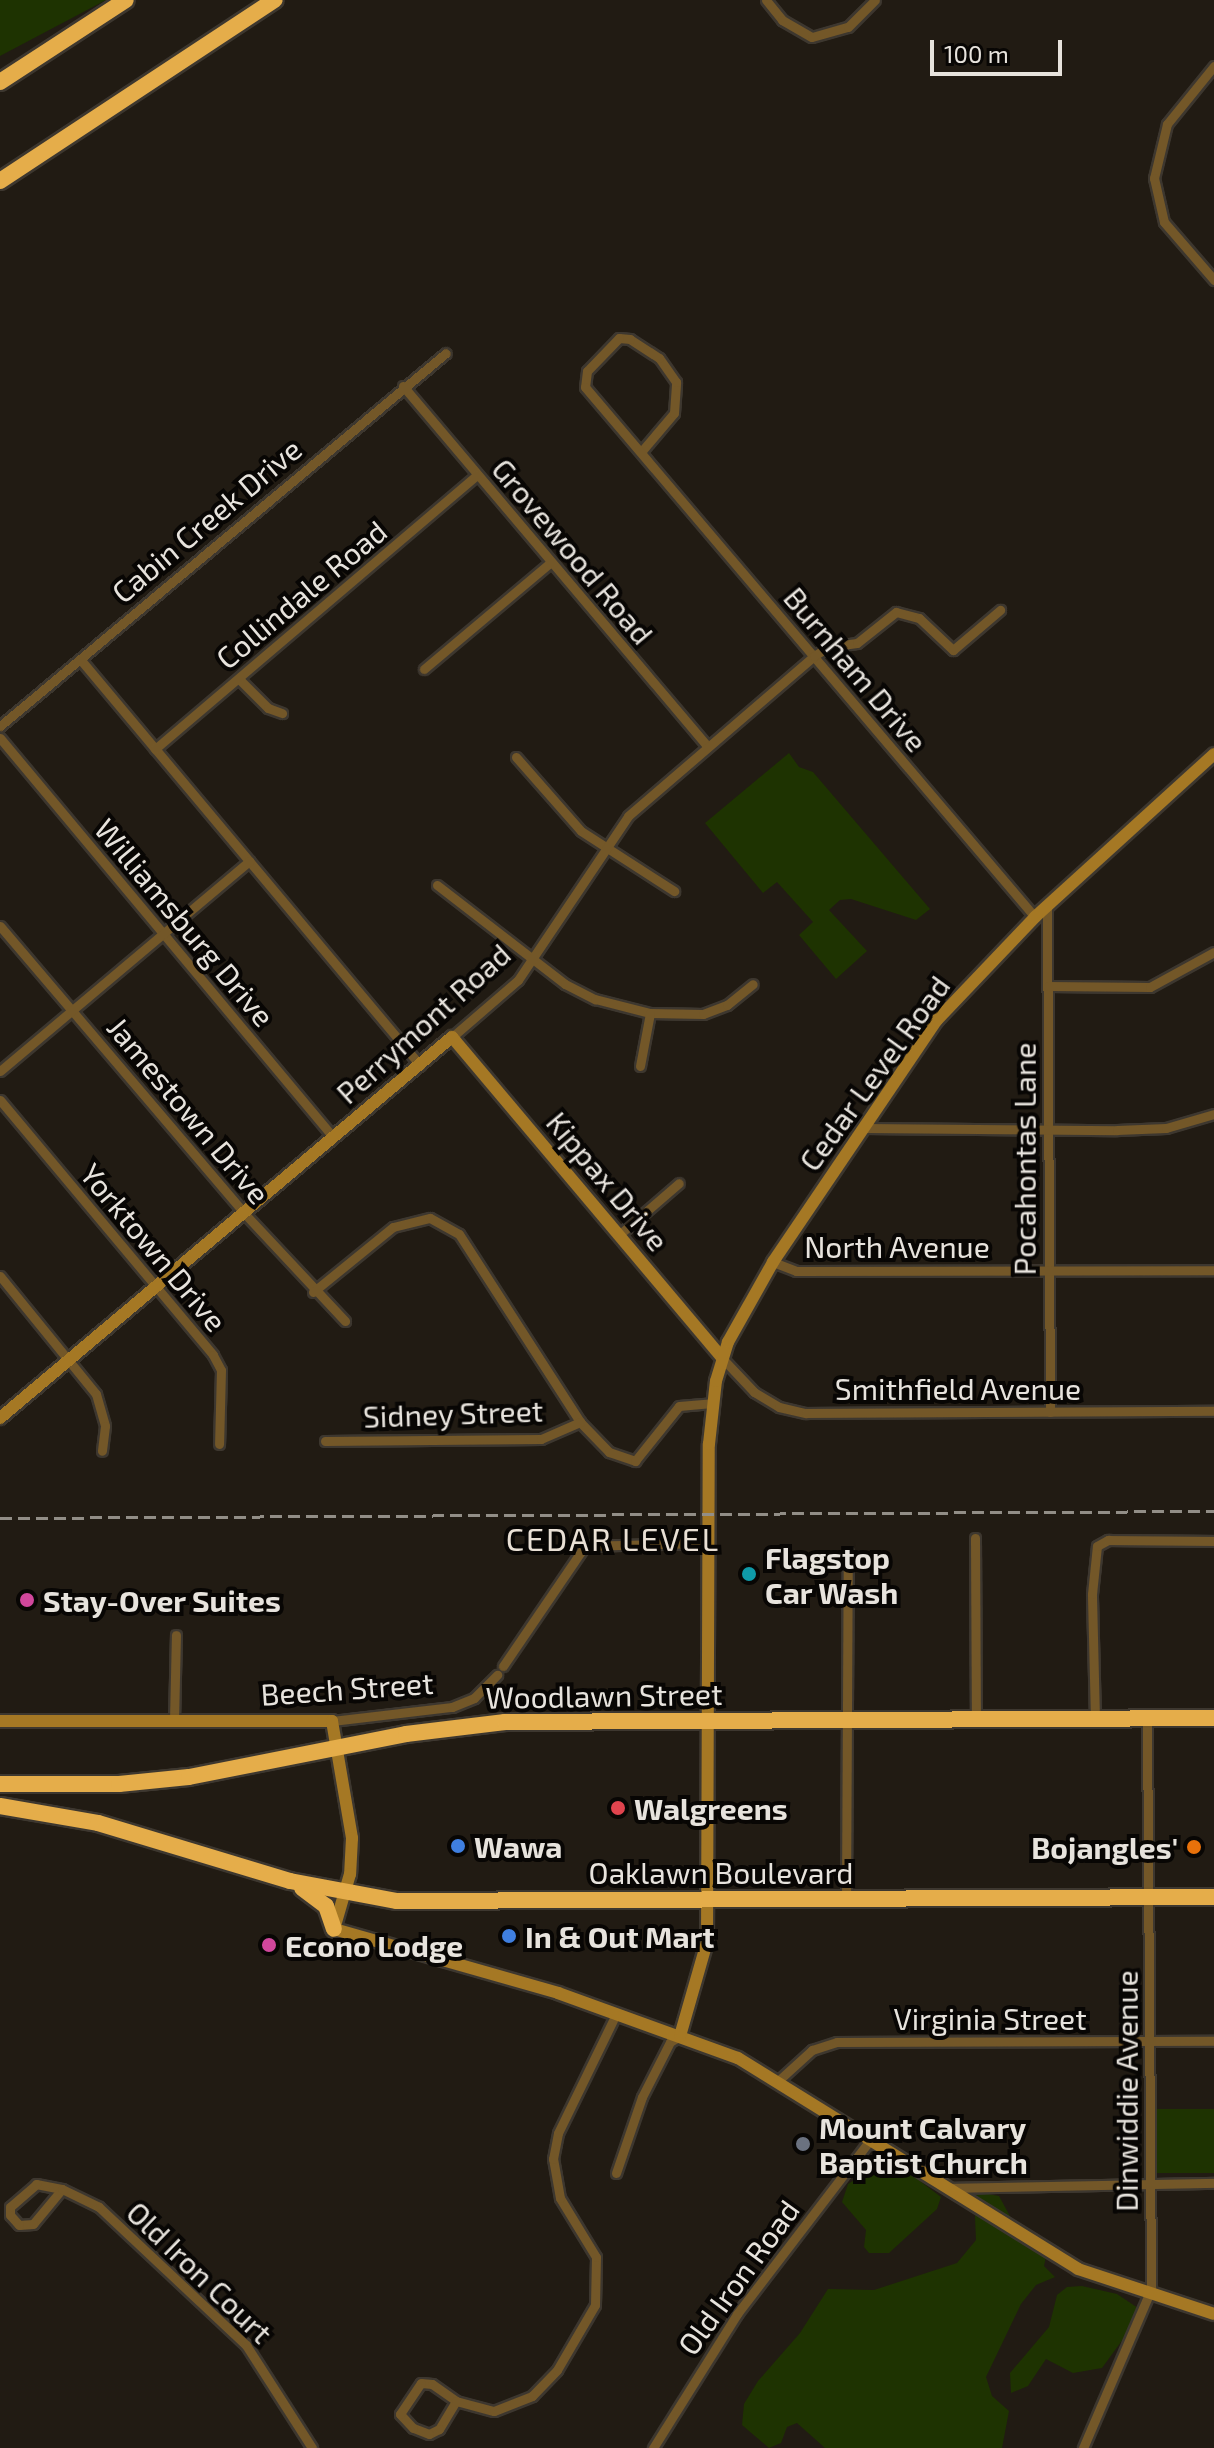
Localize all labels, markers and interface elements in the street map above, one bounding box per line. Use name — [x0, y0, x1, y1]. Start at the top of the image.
scale bar — [934, 24, 1066, 74]
text: 100 m — [944, 39, 1009, 68]
street label: Cabin Creek Drive — [104, 430, 308, 610]
street label: Grovewood Road — [485, 451, 661, 651]
street label: Collindale Road — [209, 512, 393, 676]
street label: Burnham Drive — [777, 580, 935, 758]
street label: Williamsburg Drive — [88, 811, 282, 1033]
street label: Perrymont Road — [329, 936, 517, 1110]
street label: Cedar Level Road — [791, 968, 957, 1178]
street label: Jamestown Drive — [100, 1009, 278, 1211]
street label: Pocahontas Lane — [1006, 1043, 1042, 1275]
street label: Kippax Drive — [540, 1104, 676, 1258]
street label: Yorktown Drive — [73, 1156, 235, 1338]
street label: North Avenue — [804, 1228, 990, 1264]
street label: Smithfield Avenue — [834, 1370, 1082, 1406]
street label: Sidney Street — [362, 1392, 544, 1434]
district label: CEDAR LEVEL — [506, 1519, 720, 1557]
place label: Flagstop Car Wash — [765, 1539, 899, 1610]
marker: Flagstop Car Wash — [740, 1565, 758, 1583]
place label: Stay-Over Suites — [43, 1582, 281, 1618]
marker: Stay-Over Suites — [18, 1591, 36, 1609]
street label: Beech Street — [259, 1664, 435, 1712]
street label: Woodlawn Street — [485, 1675, 723, 1715]
place label: Walgreens — [634, 1790, 788, 1826]
marker: Walgreens — [609, 1799, 627, 1817]
place label: Wawa — [474, 1828, 562, 1864]
place label: Bojangles' — [1031, 1829, 1178, 1865]
marker: Wawa — [449, 1837, 467, 1855]
marker: Bojangles' — [1185, 1838, 1203, 1856]
street label: Oaklawn Boulevard — [589, 1854, 853, 1890]
place label: In & Out Mart — [525, 1918, 715, 1954]
place label: Econo Lodge — [285, 1927, 463, 1963]
marker: In & Out Mart — [500, 1927, 518, 1945]
marker: Econo Lodge — [260, 1936, 278, 1954]
street label: Dinwiddie Avenue — [1108, 1970, 1144, 2212]
street label: Virginia Street — [893, 2000, 1087, 2036]
place label: Mount Calvary Baptist Church — [819, 2109, 1028, 2180]
marker: Mount Calvary Baptist Church — [794, 2135, 812, 2153]
street label: Old Iron Road — [670, 2193, 806, 2361]
street label: Old Iron Court — [120, 2194, 280, 2350]

